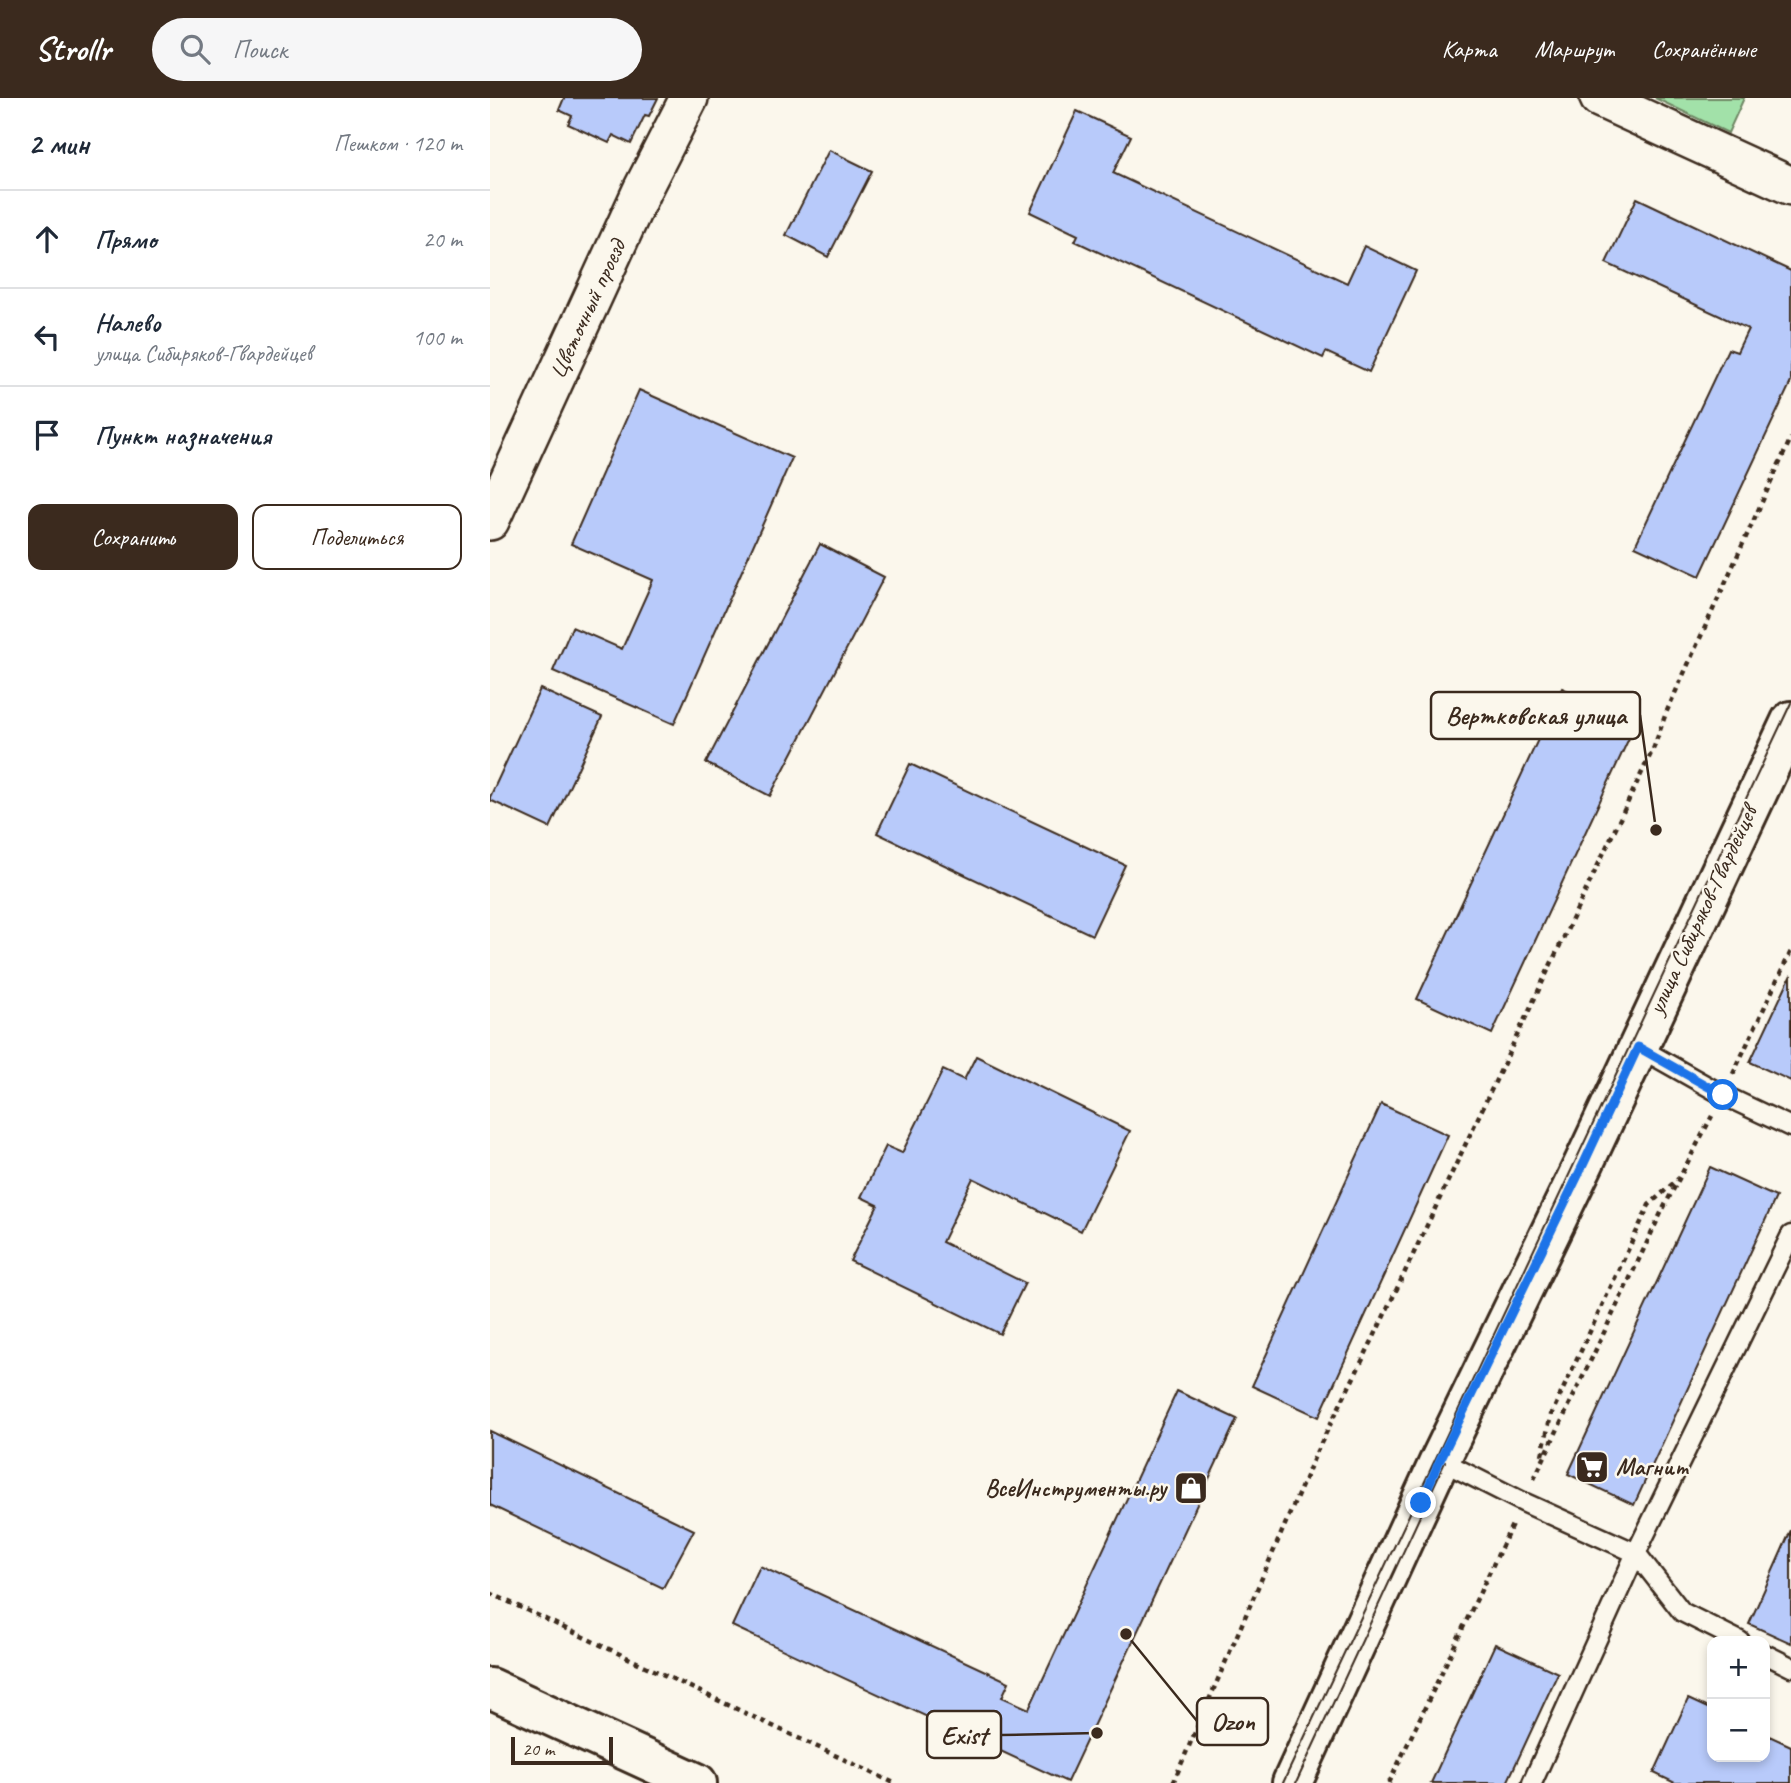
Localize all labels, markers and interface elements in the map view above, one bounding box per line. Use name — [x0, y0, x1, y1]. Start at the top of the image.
search box — [152, 18, 642, 81]
text: Strollr — [35, 28, 110, 70]
icon: search — [176, 30, 214, 68]
text: Поиск — [232, 33, 287, 66]
text: Карта — [1442, 34, 1497, 64]
text: Маршрут — [1535, 34, 1614, 64]
text: Сохранённые — [1652, 34, 1756, 64]
text: 2 мин — [28, 125, 89, 163]
text: Пешком · 120 m — [334, 129, 462, 158]
icon: ahead — [28, 220, 66, 258]
text: Прямо — [95, 223, 157, 256]
text: 20 m — [423, 225, 462, 254]
street label: Цветочный проезд — [542, 233, 633, 383]
text: Налево — [95, 306, 161, 339]
icon: left — [28, 318, 66, 356]
text: 100 m — [413, 323, 462, 352]
text: улица Сибиряков-Гвардейцев — [95, 339, 312, 368]
icon: arrive — [28, 416, 66, 454]
text: Пункт назначения — [95, 419, 271, 452]
button: Сохранить — [28, 504, 238, 570]
button: Поделиться — [252, 504, 462, 570]
callout: Вертковская улица — [1431, 692, 1640, 739]
text: Вертковская улица — [1446, 699, 1629, 732]
street label: улица Сибиряков-Гвардейцев — [1640, 797, 1765, 1021]
route start — [1707, 1079, 1738, 1110]
supermarket icon: Магнит — [1573, 1448, 1611, 1486]
place label: Магнит — [1616, 1452, 1689, 1482]
shop icon: ВсеИнструменты.ру — [1172, 1469, 1210, 1507]
place label: ВсеИнструменты.ру — [985, 1473, 1169, 1503]
route end — [1405, 1487, 1436, 1518]
map controls — [1707, 1636, 1770, 1762]
button: + — [1707, 1636, 1770, 1699]
callout: Ozon — [1197, 1698, 1268, 1745]
button: − — [1707, 1699, 1770, 1762]
text: Ozon — [1211, 1705, 1256, 1738]
callout: Exist — [927, 1711, 1001, 1758]
text: Exist — [941, 1719, 991, 1752]
scale bar — [511, 1734, 612, 1766]
text: 20 m — [522, 1737, 554, 1761]

